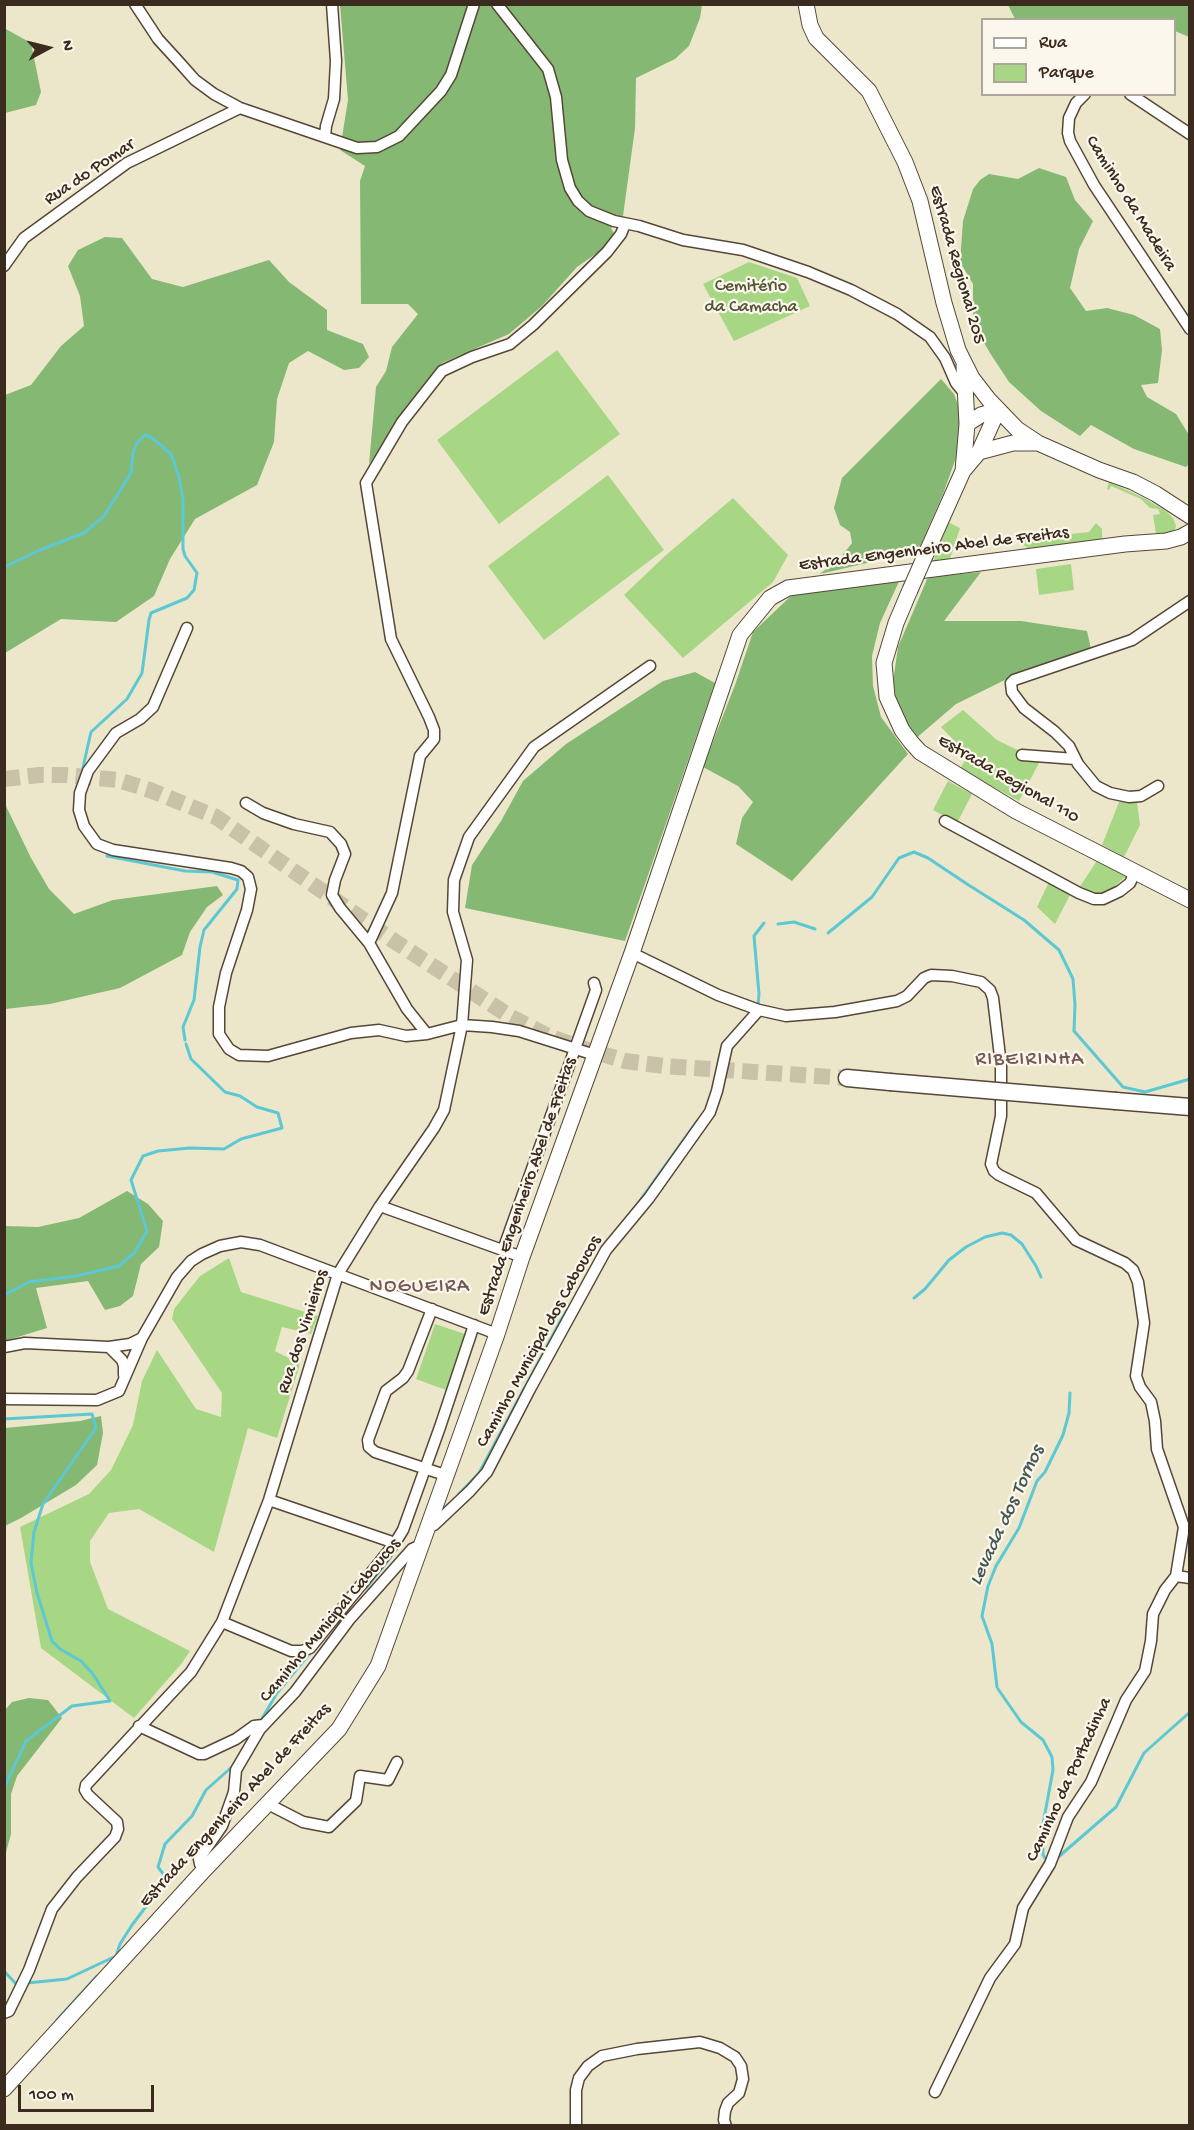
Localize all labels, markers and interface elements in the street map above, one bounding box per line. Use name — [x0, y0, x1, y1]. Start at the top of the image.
north arrow — [18, 18, 78, 78]
legend — [981, 18, 1176, 96]
text: Rua — [1039, 33, 1067, 54]
text: N — [56, 39, 76, 52]
text: Parque — [1039, 63, 1094, 84]
street label: Caminho da Madeira — [1080, 132, 1180, 276]
street label: Rua do Pomar — [41, 135, 139, 211]
street label: Estrada Regional 205 — [923, 183, 989, 347]
park label: Cemitério da Camacha — [704, 276, 798, 318]
street label: Estrada Engenheiro Abel de Freitas — [798, 523, 1070, 577]
street label: Estrada Regional 110 — [933, 731, 1083, 829]
district label: RIBEIRINHA — [975, 1049, 1085, 1073]
street label: Estrada Engenheiro Abel de Freitas — [474, 1055, 582, 1319]
street label: Caminho Municipal dos Caboucos — [473, 1232, 607, 1452]
street label: Rua dos Vimieiros — [274, 1267, 334, 1397]
district label: NOGUEIRA — [370, 1276, 470, 1300]
water label: Levada dos Tornos — [965, 1442, 1051, 1590]
street label: Caminho Municipal Caboucos — [256, 1534, 406, 1708]
street label: Caminho da Portadinha — [1022, 1694, 1118, 1866]
street label: Estrada Engenheiro Abel de Freitas — [136, 1699, 336, 1913]
scale bar — [21, 2073, 158, 2111]
text: 100 m — [29, 2085, 74, 2106]

